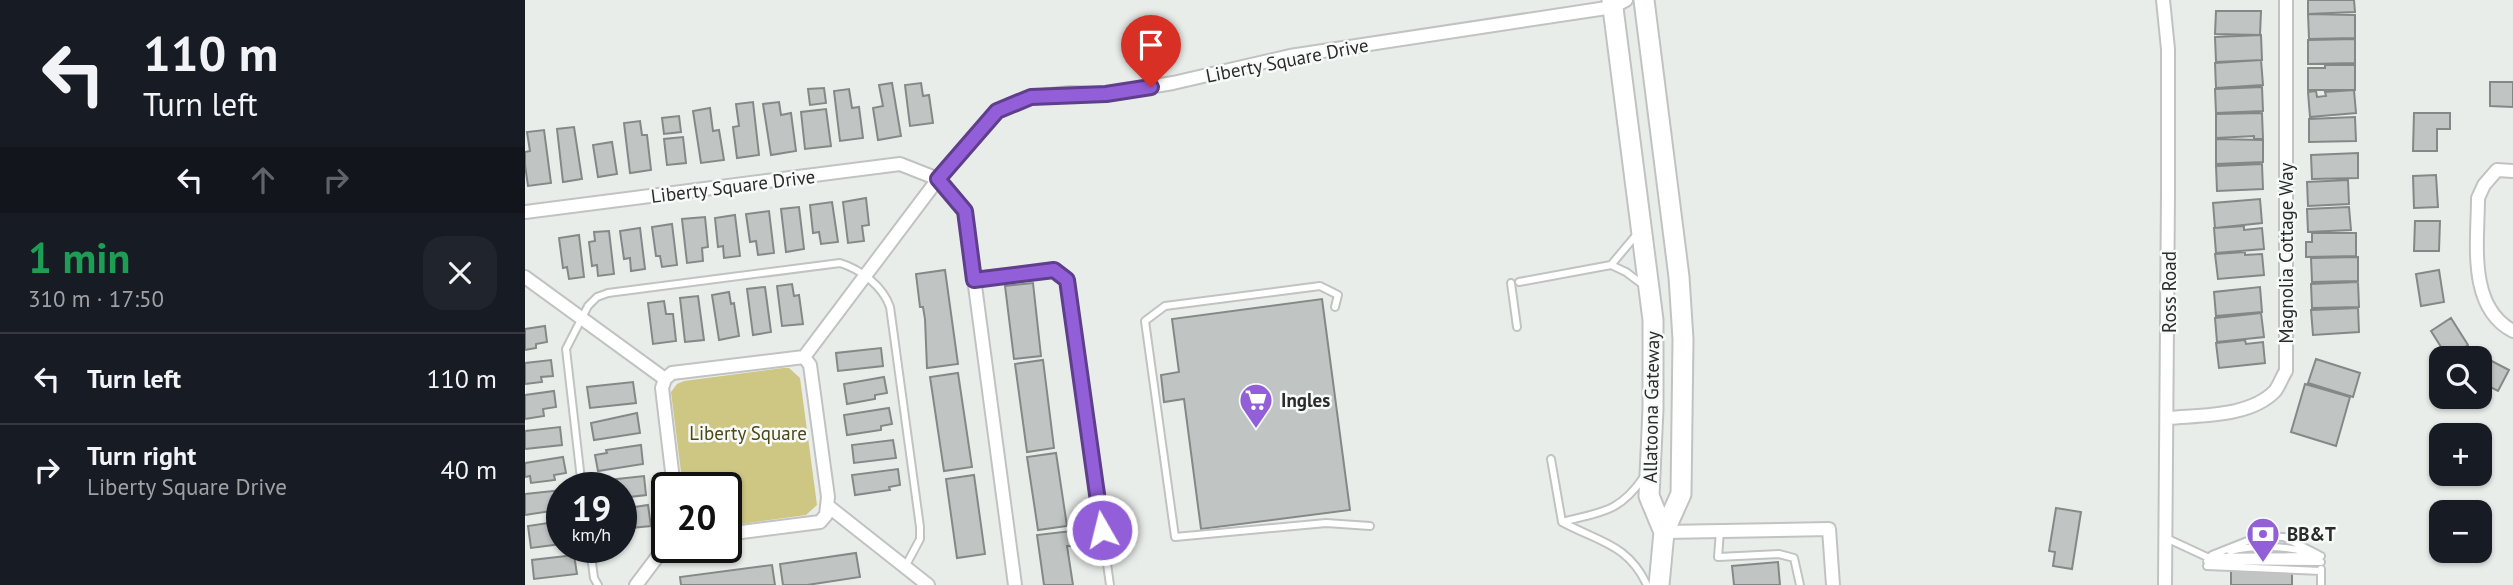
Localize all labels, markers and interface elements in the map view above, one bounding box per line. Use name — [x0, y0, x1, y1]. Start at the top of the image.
pin — [1121, 15, 1181, 87]
text: 110 m — [143, 21, 278, 85]
icon: arrive — [1132, 26, 1170, 64]
icon: left — [28, 28, 119, 119]
street label: Liberty Square Drive — [1204, 32, 1370, 88]
text: Turn left — [143, 83, 258, 125]
icon: left — [171, 161, 209, 199]
icon: ahead — [244, 161, 282, 199]
icon: right — [317, 161, 355, 199]
street label: Magnolia Cottage Way — [2274, 162, 2298, 343]
street label: Liberty Square Drive — [650, 164, 816, 208]
text: 1 min — [28, 230, 130, 285]
button: close — [423, 236, 497, 310]
street label: Ross Road — [2157, 251, 2181, 333]
text: 310 m · 17:50 — [28, 284, 164, 313]
street label: Allatoona Gateway — [1638, 331, 1664, 483]
map controls — [2429, 346, 2492, 563]
button: search — [2429, 346, 2492, 409]
icon: left — [28, 360, 66, 398]
text: Turn left — [87, 362, 181, 395]
text: 110 m — [426, 362, 497, 395]
supermarket icon: Ingles — [1237, 381, 1275, 430]
place label: Ingles — [1281, 388, 1330, 412]
park label: Liberty Square — [689, 421, 807, 445]
button: + — [2429, 423, 2492, 486]
text: Turn right — [87, 439, 196, 472]
icon: right — [28, 451, 66, 489]
text: 40 m — [441, 453, 497, 486]
text: Liberty Square Drive — [87, 472, 287, 501]
speed limit sign: 20 — [651, 472, 742, 563]
text: 19 — [572, 485, 611, 531]
position arrow — [1065, 493, 1139, 567]
button: − — [2429, 500, 2492, 563]
bank icon: BB&T — [2244, 515, 2282, 564]
place label: BB&T — [2287, 522, 2336, 546]
text: km/h — [572, 523, 611, 546]

